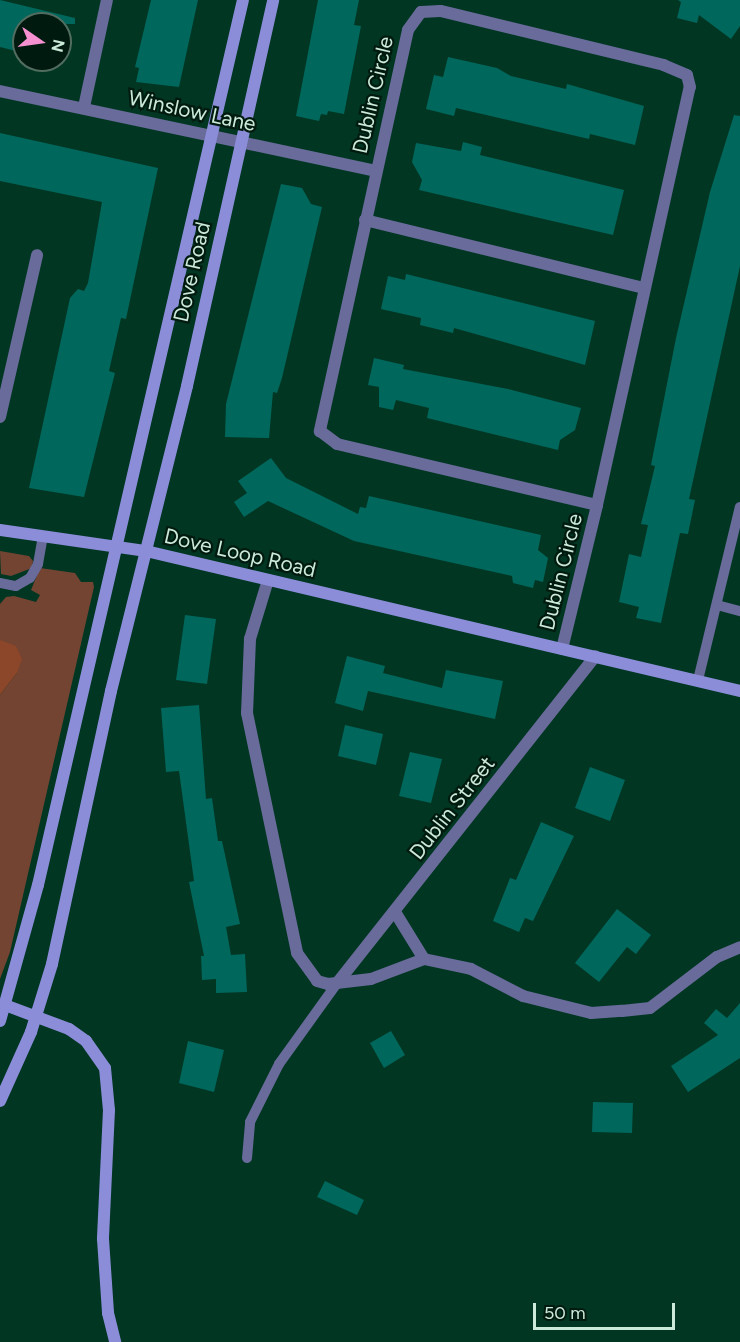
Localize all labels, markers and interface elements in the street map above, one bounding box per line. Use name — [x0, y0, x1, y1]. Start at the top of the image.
north arrow — [12, 12, 72, 72]
street label: Dublin Circle — [347, 34, 399, 156]
text: N — [47, 38, 69, 54]
street label: Winslow Lane — [126, 85, 258, 137]
street label: Dove Road — [168, 219, 216, 325]
street label: Dublin Circle — [534, 511, 588, 633]
street label: Dove Loop Road — [162, 523, 318, 583]
street label: Dublin Street — [404, 752, 500, 864]
scale bar — [536, 1291, 678, 1329]
text: 50 m — [544, 1302, 586, 1324]

